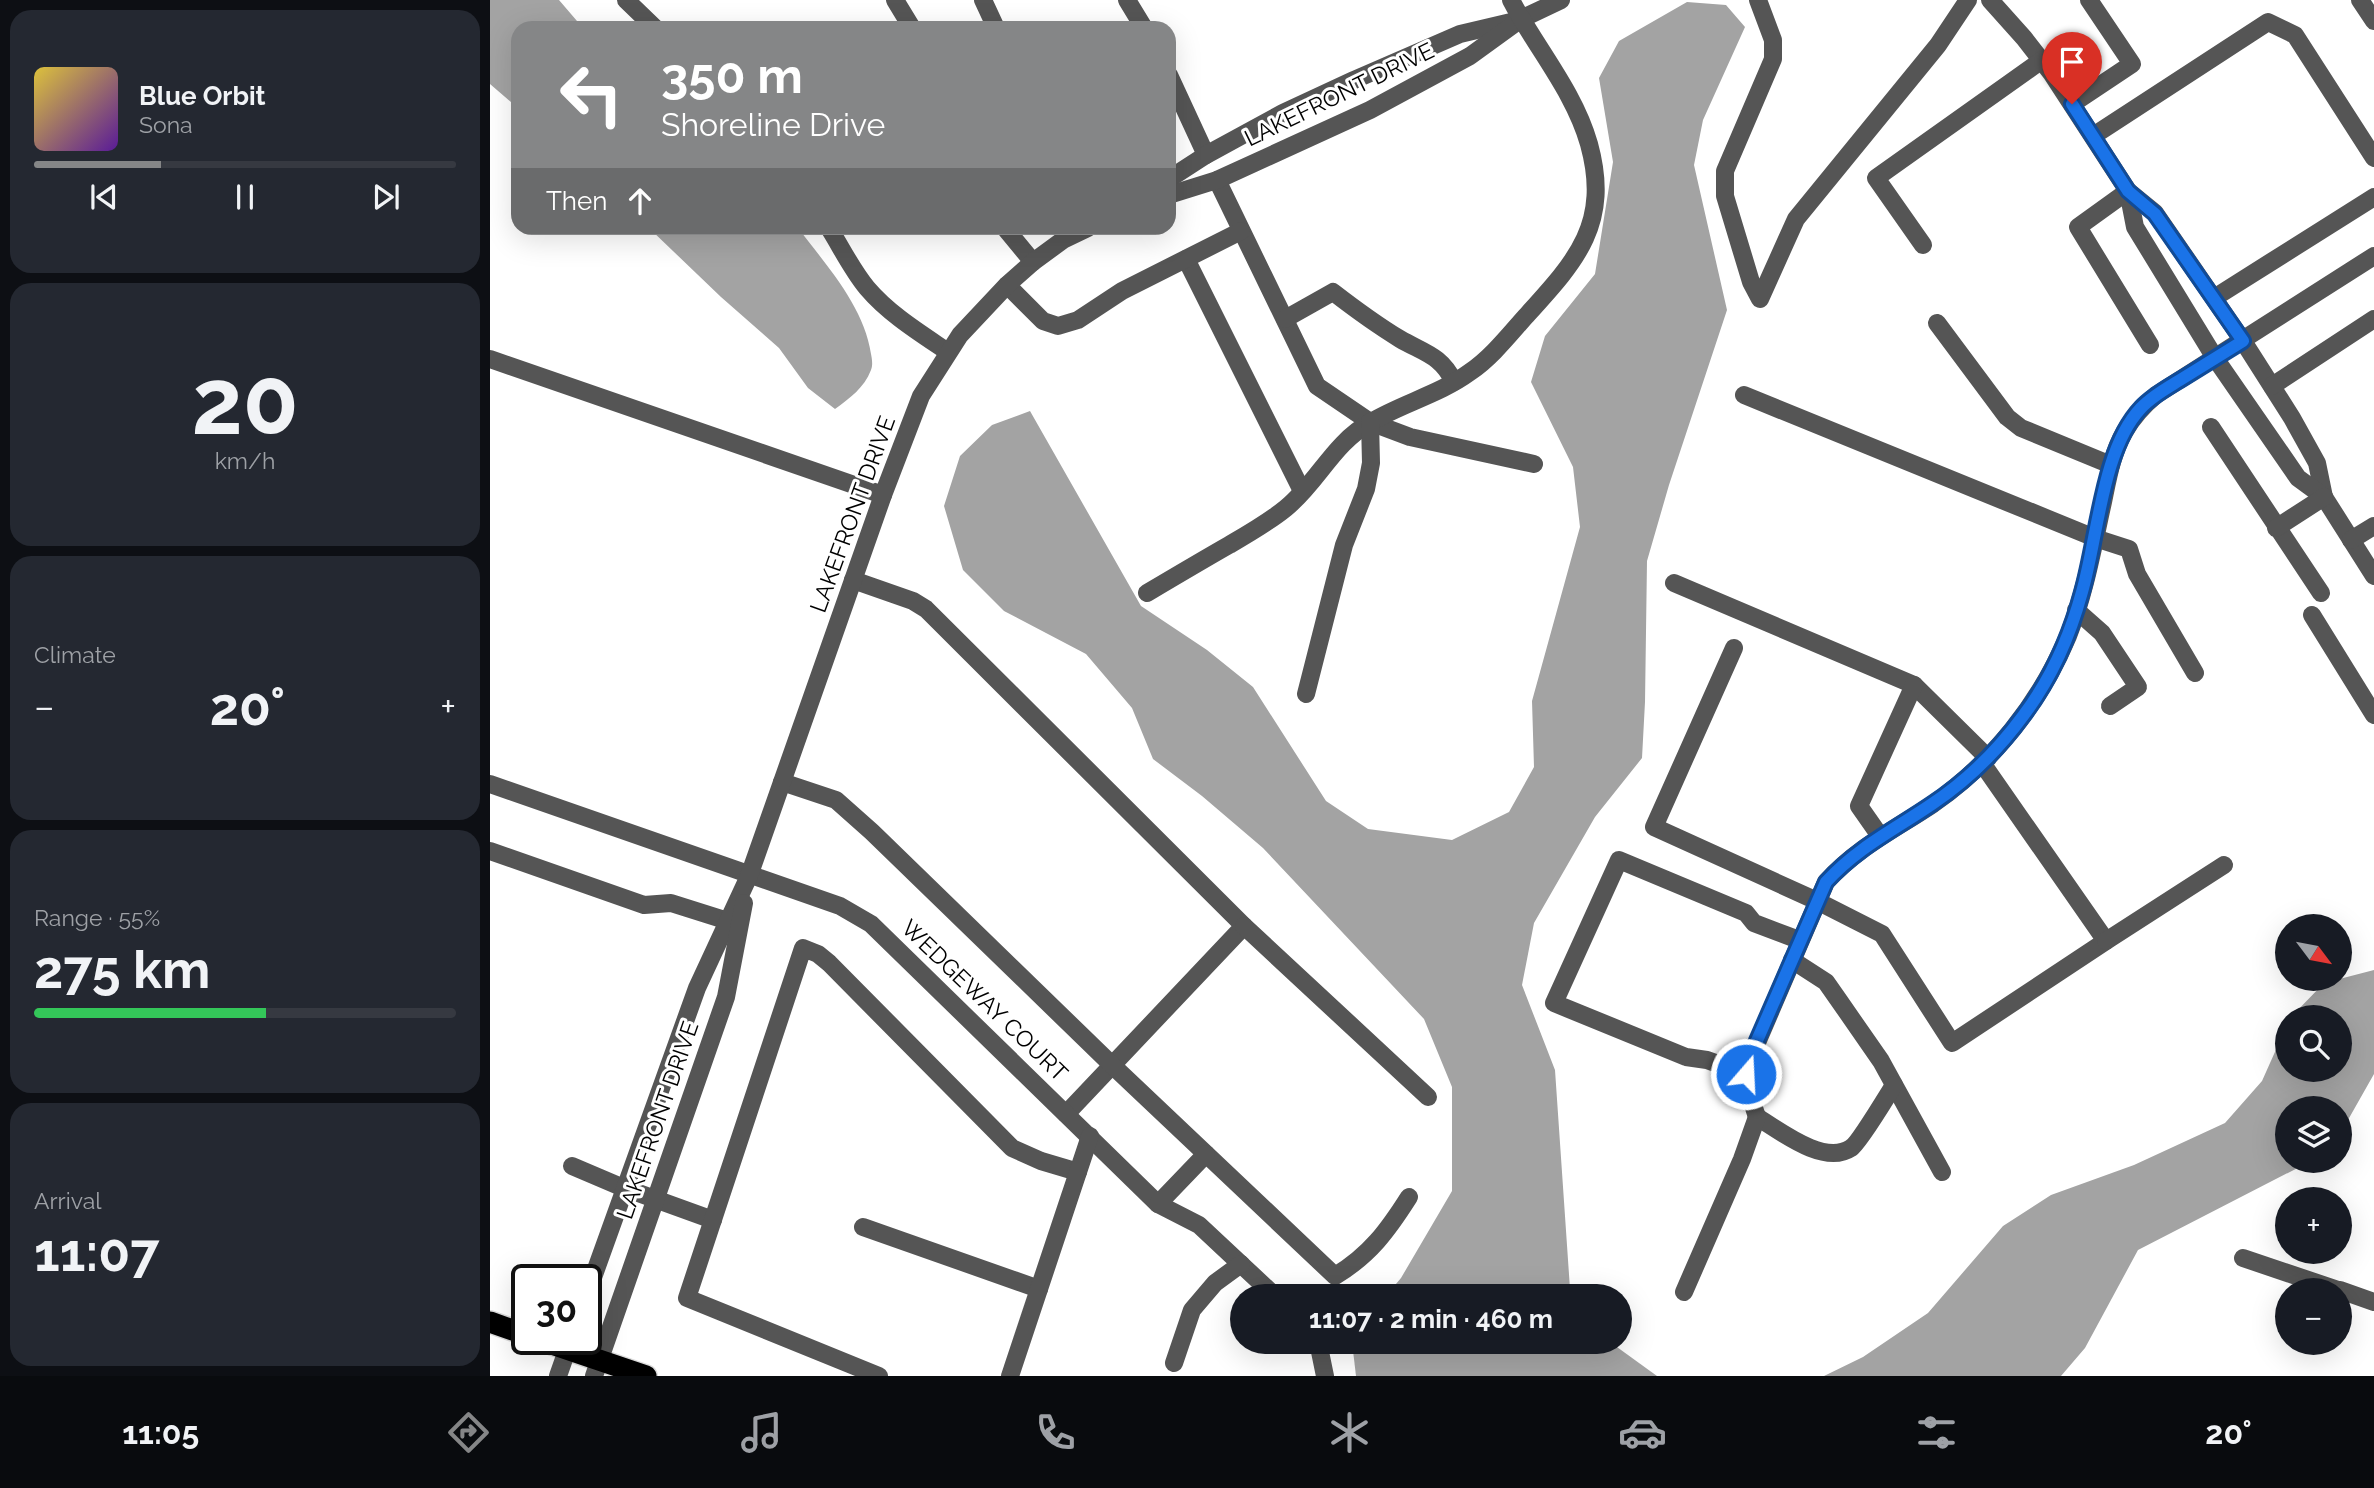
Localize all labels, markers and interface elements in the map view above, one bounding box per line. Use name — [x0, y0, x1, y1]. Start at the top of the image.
pin — [2042, 32, 2102, 104]
street label: LAKEFRONT DRIVE — [1240, 36, 1438, 152]
icon: arrive — [2053, 43, 2091, 81]
text: 350 m — [661, 47, 803, 104]
icon: left — [546, 49, 637, 140]
text: Blue Orbit — [139, 81, 266, 111]
text: Shoreline Drive — [661, 106, 885, 143]
text: Sona — [139, 111, 193, 138]
icon: previous — [85, 178, 123, 216]
icon: pause — [226, 178, 264, 216]
icon: next — [367, 178, 405, 216]
icon: ahead — [621, 182, 659, 220]
text: Then — [546, 186, 607, 216]
text: 20 — [191, 348, 299, 455]
street label: LAKEFRONT DRIVE — [804, 412, 900, 616]
text: km/h — [215, 447, 275, 474]
text: Climate — [34, 641, 116, 668]
text: 20° — [210, 676, 285, 737]
text: − — [34, 684, 54, 729]
text: + — [440, 684, 456, 729]
text: Range · 55% — [34, 904, 160, 931]
street label: WEDGEWAY COURT — [896, 914, 1074, 1086]
north arrow — [2275, 914, 2352, 990]
map controls — [2275, 914, 2352, 1355]
text: 275 km — [34, 939, 211, 1000]
button: search — [2275, 1005, 2352, 1082]
street label: LAKEFRONT DRIVE — [610, 1018, 704, 1222]
position arrow — [1709, 1037, 1783, 1111]
button: layers — [2275, 1096, 2352, 1173]
text: Arrival — [34, 1187, 101, 1214]
button: + — [2275, 1187, 2352, 1264]
text: 11:07 — [34, 1222, 159, 1283]
speed limit sign: 30 — [511, 1264, 602, 1355]
button: − — [2275, 1278, 2352, 1355]
text: 11:07 · 2 min · 460 m — [1309, 1304, 1553, 1334]
icon: directions — [444, 1408, 493, 1457]
icon: music — [737, 1408, 786, 1457]
icon: phone — [1031, 1408, 1080, 1457]
icon: climate — [1325, 1408, 1374, 1457]
icon: car — [1618, 1408, 1667, 1457]
icon: filters — [1912, 1408, 1961, 1457]
text: 11:05 — [122, 1414, 199, 1451]
text: 20° — [2205, 1414, 2252, 1451]

